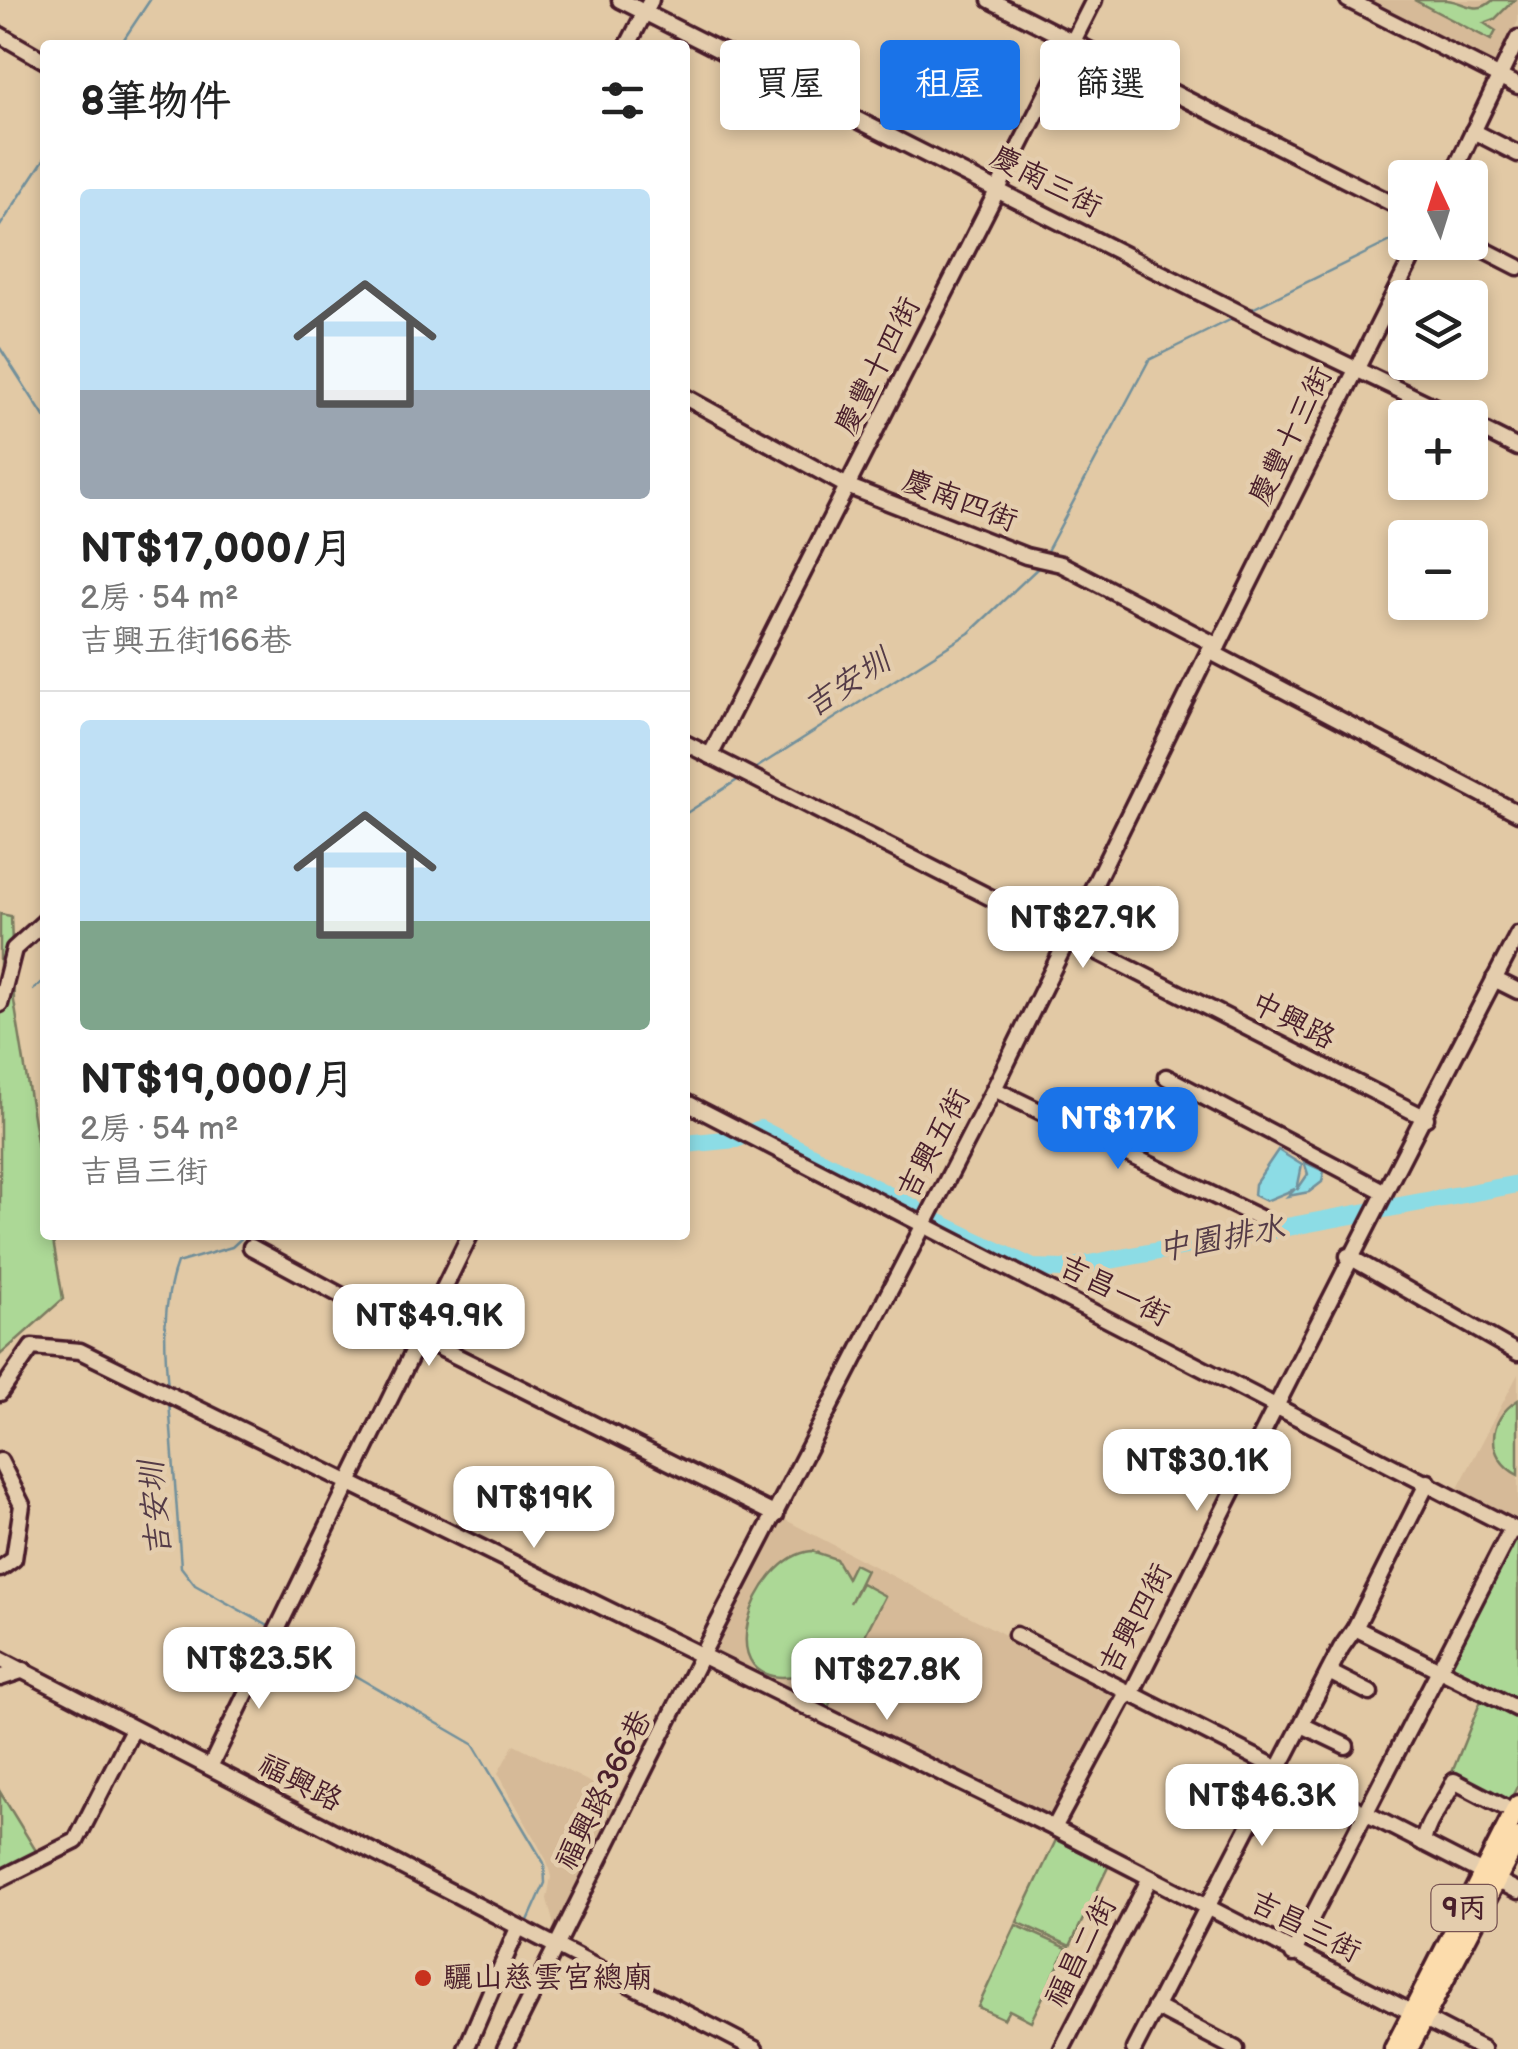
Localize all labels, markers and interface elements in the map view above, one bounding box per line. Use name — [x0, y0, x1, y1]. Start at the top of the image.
chip: 買屋 — [720, 40, 860, 130]
chip: 租屋 — [880, 40, 1020, 130]
chip: 篩選 — [1040, 40, 1180, 130]
icon: filters — [595, 73, 650, 128]
text: 8筆物件 — [80, 77, 231, 128]
street label: 慶南三街 — [984, 139, 1108, 225]
north arrow — [1388, 160, 1488, 260]
map controls — [1388, 160, 1488, 620]
icon: home — [275, 254, 455, 434]
button: layers — [1388, 280, 1488, 380]
street label: 慶豐十四街 — [828, 291, 928, 441]
street label: 慶豐十三街 — [1242, 361, 1340, 511]
button: + — [1388, 400, 1488, 500]
street label: 慶南四街 — [898, 463, 1022, 539]
button: − — [1388, 520, 1488, 620]
text: NT$17,000/月 — [80, 524, 354, 575]
text: 2房 · 54 m² — [80, 579, 239, 618]
text: 吉興五街166巷 — [80, 622, 292, 661]
water label: 吉安圳 — [796, 640, 900, 727]
icon: home — [275, 785, 455, 965]
pin: NT$27.9K — [980, 886, 1186, 971]
text: NT$27.9K — [1010, 899, 1156, 938]
street label: 中興路 — [1245, 985, 1341, 1057]
text: NT$19,000/月 — [80, 1055, 355, 1106]
street label: 吉興五街 — [890, 1083, 978, 1205]
pin: NT$17K — [1037, 1087, 1199, 1172]
text: NT$17K — [1060, 1100, 1176, 1139]
text: 2房 · 54 m² — [80, 1110, 239, 1149]
text: 吉昌三街 — [80, 1153, 208, 1192]
water label: 中園排水 — [1155, 1209, 1288, 1269]
street label: 吉昌一街 — [1052, 1248, 1176, 1334]
pin: NT$49.9K — [326, 1284, 532, 1369]
text: NT$49.9K — [355, 1297, 503, 1336]
pin: NT$30.1K — [1094, 1429, 1300, 1514]
text: NT$30.1K — [1125, 1442, 1269, 1481]
water label: 吉安圳 — [132, 1457, 180, 1559]
pin: NT$19K — [453, 1466, 615, 1551]
text: NT$19K — [475, 1479, 593, 1518]
street label: 吉興四街 — [1092, 1558, 1180, 1680]
pin: NT$23.5K — [156, 1627, 362, 1712]
pin: NT$27.8K — [784, 1638, 990, 1723]
text: NT$23.5K — [185, 1640, 333, 1679]
text: NT$27.8K — [813, 1651, 961, 1690]
street label: 福興路366巷 — [548, 1704, 660, 1876]
street label: 福興路 — [252, 1747, 348, 1819]
pin: NT$46.3K — [1159, 1764, 1365, 1849]
text: NT$46.3K — [1187, 1777, 1337, 1816]
street label: 吉昌三街 — [1243, 1884, 1367, 1970]
road number: 9丙 — [1432, 1885, 1496, 1931]
street label: 福昌二街 — [1038, 1890, 1124, 2014]
place label: 驪山慈雲宮總廟 — [443, 1960, 653, 1996]
marker: 驪山慈雲宮總廟 — [412, 1967, 434, 1989]

